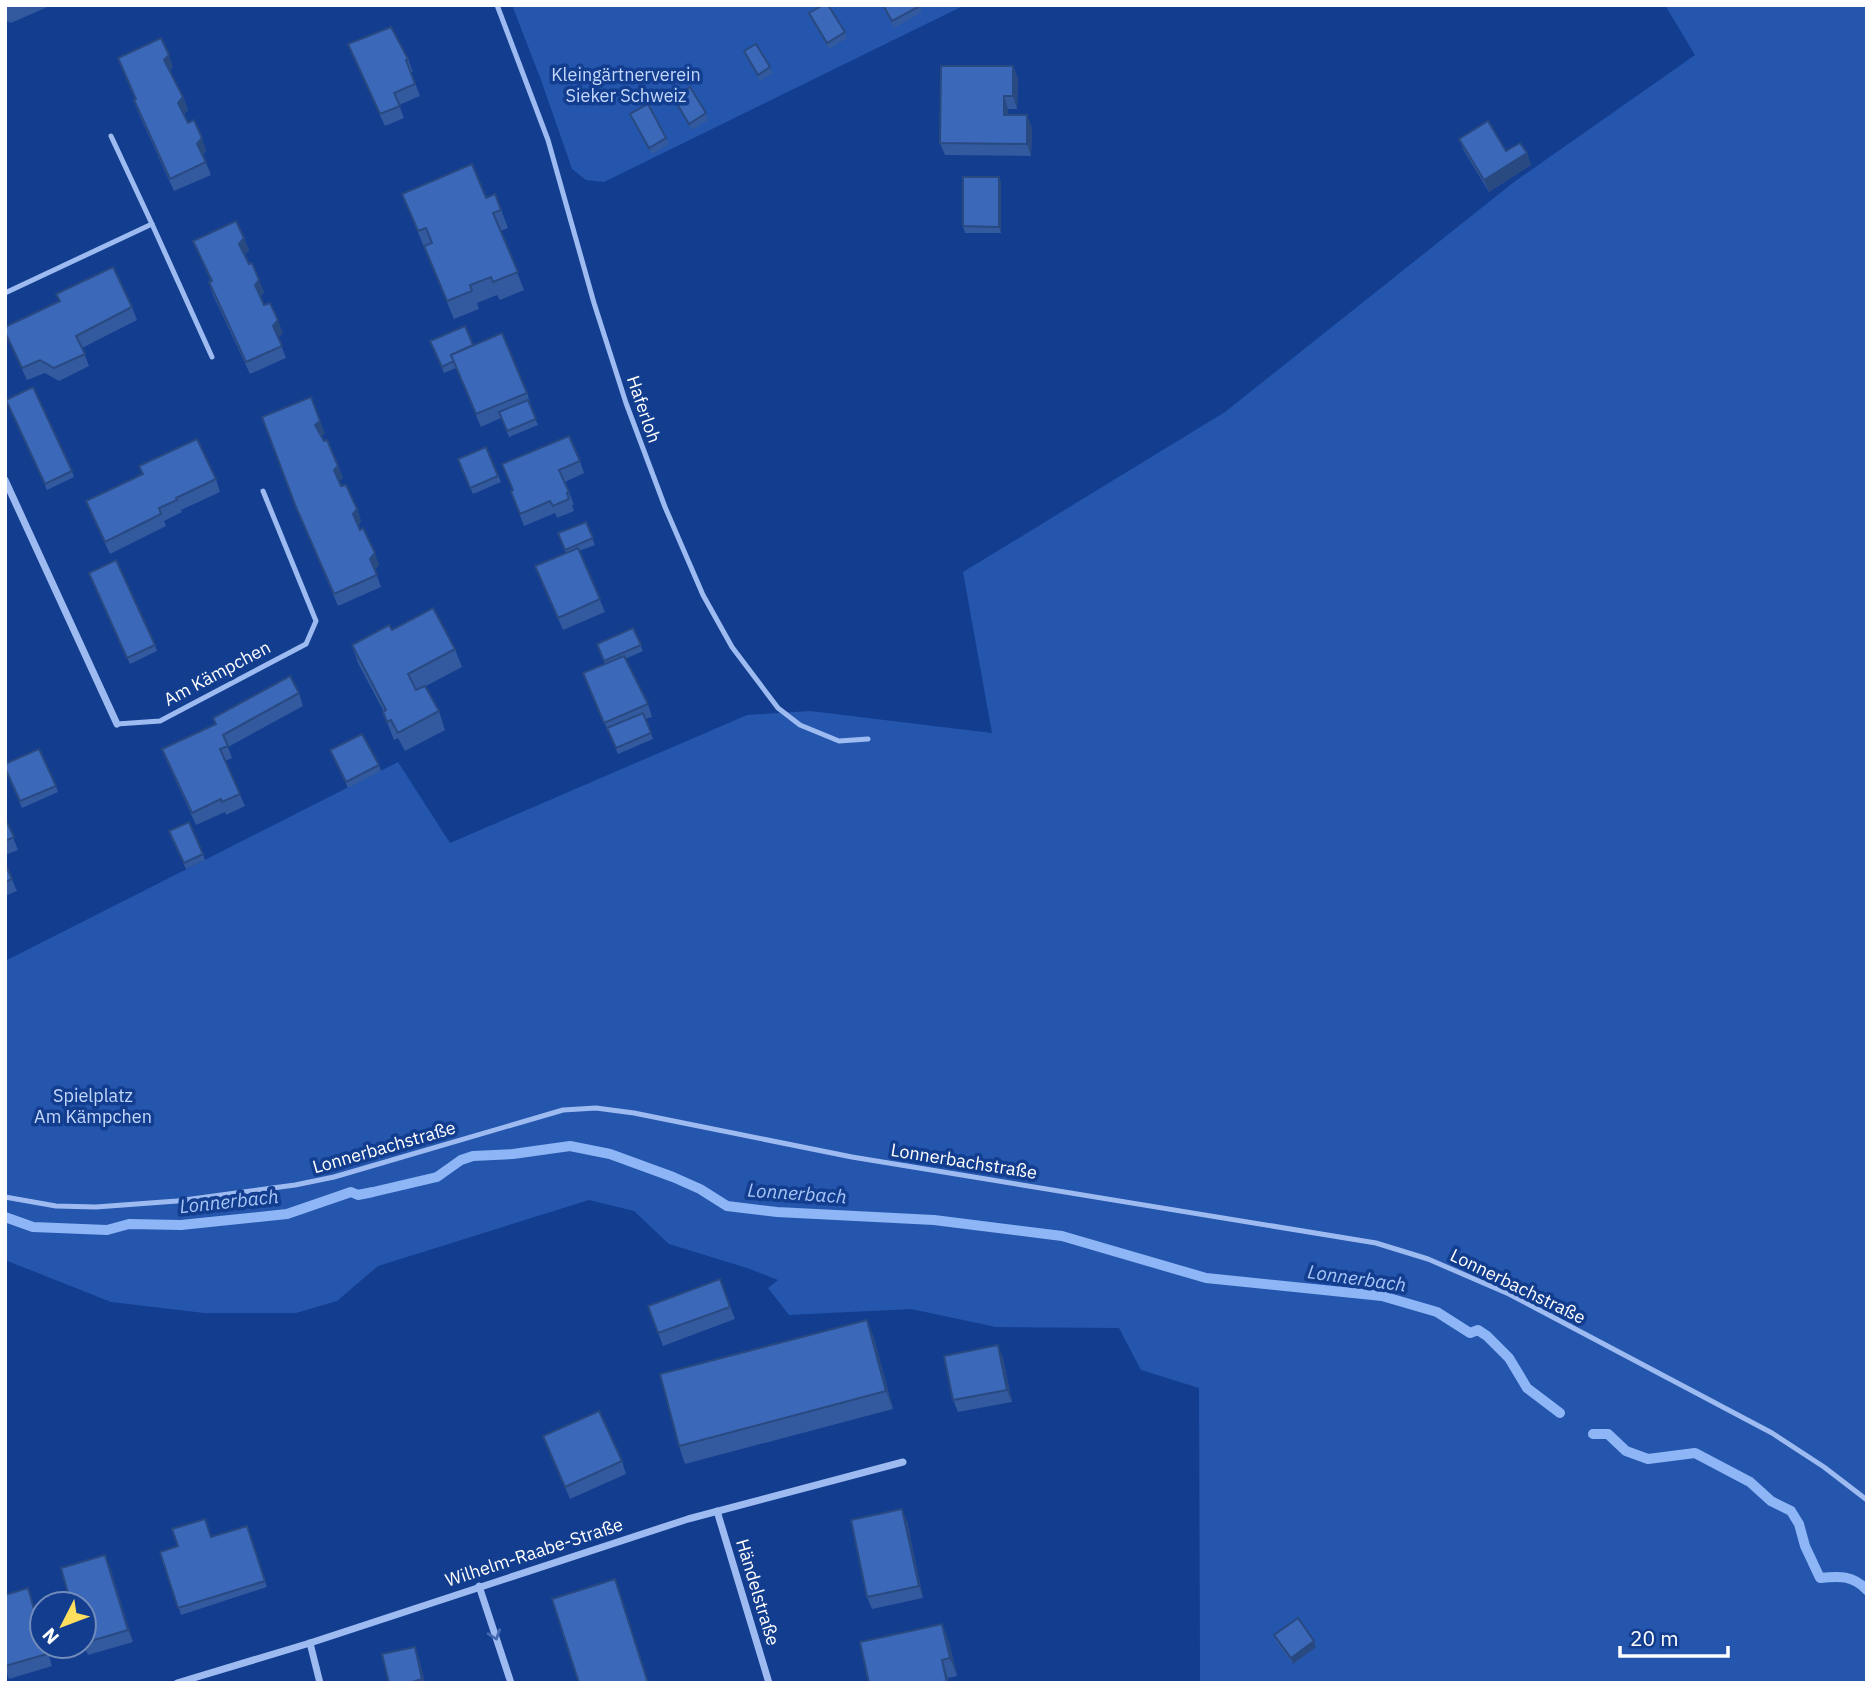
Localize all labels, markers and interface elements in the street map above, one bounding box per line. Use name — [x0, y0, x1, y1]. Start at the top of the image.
park label: Kleingärtnerverein Sieker Schweiz — [551, 63, 701, 107]
street label: Haferloh — [622, 372, 666, 446]
street label: Am Kämpchen — [160, 635, 274, 711]
park label: Spielplatz Am Kämpchen — [34, 1084, 152, 1128]
street label: Lonnerbachstraße — [310, 1116, 458, 1178]
street label: Lonnerbachstraße — [889, 1138, 1039, 1184]
water label: Lonnerbach — [747, 1178, 847, 1208]
water label: Lonnerbach — [178, 1184, 280, 1218]
street label: Lonnerbachstraße — [1447, 1243, 1590, 1329]
water label: Lonnerbach — [1306, 1259, 1408, 1297]
street label: Wilhelm-Raabe-Straße — [442, 1512, 626, 1592]
street label: Händelstraße — [731, 1536, 785, 1648]
north arrow — [28, 1590, 98, 1660]
scale bar — [1620, 1614, 1728, 1658]
text: N — [37, 1623, 64, 1650]
text: 20 m — [1630, 1624, 1679, 1652]
one-way arrow — [487, 1628, 501, 1640]

